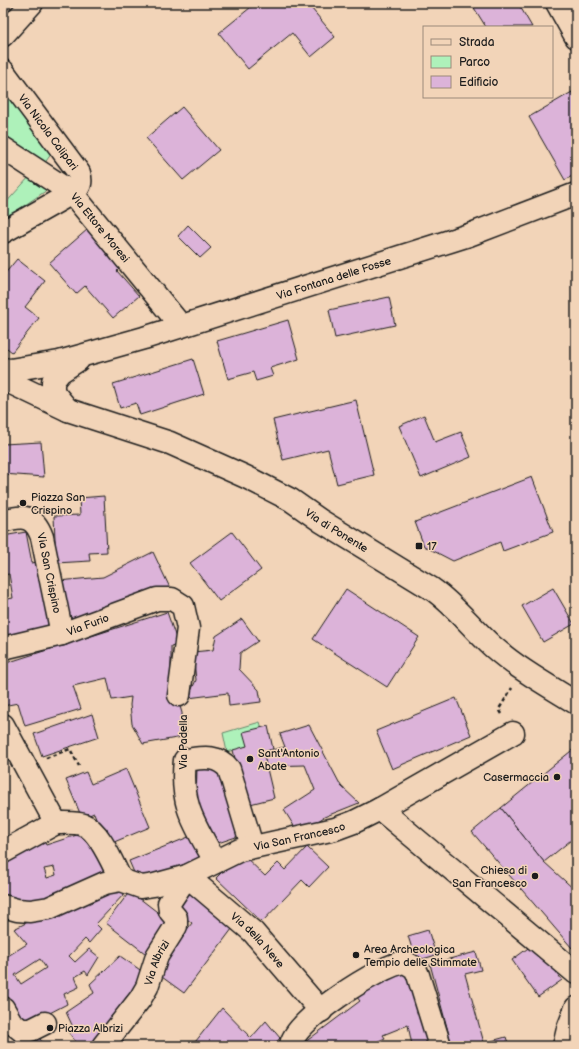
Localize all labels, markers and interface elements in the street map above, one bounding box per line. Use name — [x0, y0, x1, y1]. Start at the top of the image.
legend — [423, 26, 553, 98]
text: Strada — [459, 35, 495, 50]
text: Parco — [459, 55, 490, 70]
text: Edificio — [459, 75, 499, 90]
street label: Via Nicola Calipari — [15, 92, 81, 173]
street label: Via Ettore Moresi — [68, 190, 132, 265]
street label: Via Fontana delle Fosse — [275, 254, 393, 303]
place label: Piazza San Crispino — [31, 491, 85, 517]
marker: Piazza San Crispino — [18, 498, 28, 508]
street label: Via di Ponente — [303, 506, 371, 556]
street label: Via San Crispino — [34, 531, 64, 615]
place label: 17 — [427, 540, 437, 553]
marker: 17 — [414, 541, 424, 551]
street label: Via Furio — [65, 611, 111, 639]
street label: Via Padella — [177, 714, 190, 770]
place label: Sant'Antonio Abate — [258, 747, 320, 773]
marker: Sant'Antonio Abate — [245, 754, 255, 764]
place label: Casermaccia — [483, 771, 549, 784]
marker: Casermaccia — [552, 772, 562, 782]
street label: Via San Francesco — [253, 820, 347, 854]
place label: Chiesa di San Francesco — [452, 864, 527, 890]
marker: Chiesa di San Francesco — [530, 871, 540, 881]
street label: Via della Neve — [228, 910, 287, 971]
street label: Via Albrizi — [142, 938, 173, 987]
place label: Area Archeologica Tempio delle Stimmate — [364, 943, 477, 969]
marker: Area Archeologica Tempio delle Stimmate — [351, 950, 361, 960]
place label: Piazza Albrizi — [58, 1022, 123, 1035]
marker: Piazza Albrizi — [45, 1023, 55, 1033]

